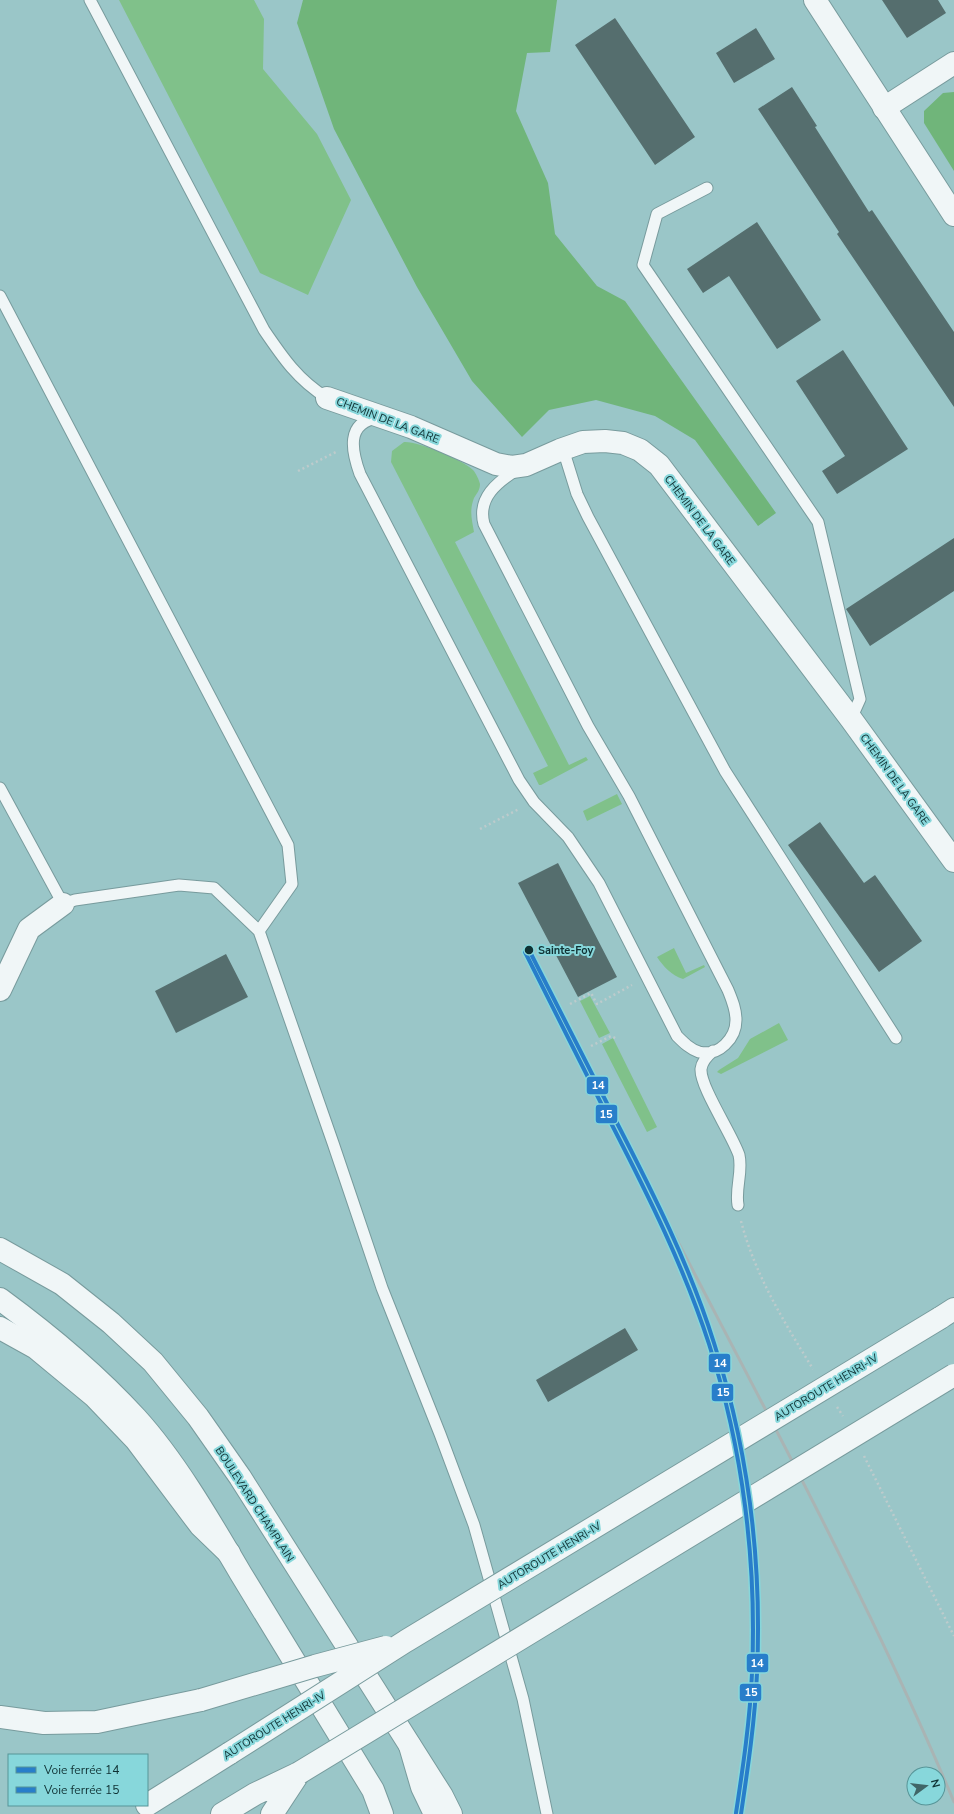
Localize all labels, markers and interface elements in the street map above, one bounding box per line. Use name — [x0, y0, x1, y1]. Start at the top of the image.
street label: CHEMIN DE LA GARE — [334, 394, 441, 447]
street label: CHEMIN DE LA GARE — [661, 472, 738, 568]
street label: CHEMIN DE LA GARE — [856, 731, 933, 828]
place label: Sainte-Foy — [538, 943, 593, 958]
marker: Sainte-Foy — [523, 944, 535, 956]
line badge: 14 — [586, 1076, 609, 1095]
text: 14 — [591, 1078, 605, 1093]
line badge: 15 — [595, 1104, 618, 1124]
text: 15 — [599, 1107, 613, 1122]
street label: AUTOROUTE HENRI-IV — [772, 1350, 881, 1424]
line badge: 14 — [708, 1353, 731, 1373]
text: 14 — [713, 1356, 727, 1371]
line badge: 15 — [711, 1383, 734, 1402]
text: 15 — [716, 1385, 730, 1400]
street label: BOULEVARD CHAMPLAIN — [212, 1444, 297, 1565]
street label: AUTOROUTE HENRI-IV — [495, 1518, 604, 1592]
line badge: 14 — [746, 1653, 769, 1673]
text: 14 — [750, 1656, 764, 1671]
line badge: 15 — [739, 1683, 762, 1702]
text: 15 — [744, 1685, 758, 1700]
street label: AUTOROUTE HENRI-IV — [220, 1687, 329, 1763]
legend — [8, 1754, 148, 1806]
text: Voie ferrée 14 — [43, 1762, 119, 1778]
north arrow — [906, 1766, 946, 1806]
text: N — [927, 1778, 943, 1789]
text: Voie ferrée 15 — [43, 1782, 119, 1798]

